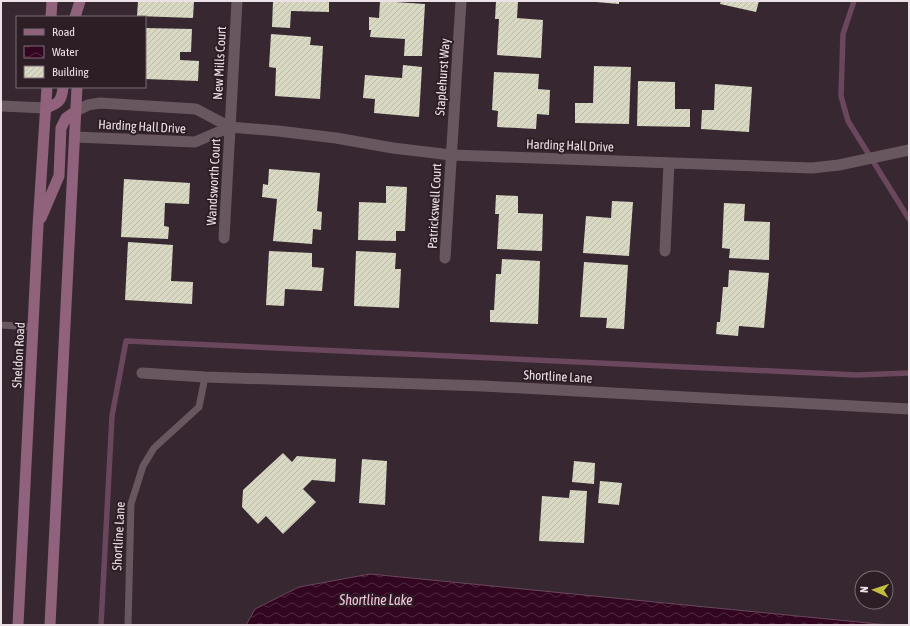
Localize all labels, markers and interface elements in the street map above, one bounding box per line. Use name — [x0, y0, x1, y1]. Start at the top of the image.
legend — [16, 16, 146, 88]
text: Road — [52, 25, 75, 39]
street label: New Mills Court — [210, 26, 229, 100]
street label: Staplehurst Way — [432, 37, 453, 116]
text: Water — [52, 45, 79, 59]
text: Building — [52, 65, 90, 79]
street label: Harding Hall Drive — [98, 117, 186, 136]
street label: Harding Hall Drive — [526, 136, 614, 155]
street label: Wandsworth Court — [204, 138, 223, 226]
street label: Patrickswell Court — [425, 163, 444, 249]
street label: Sheldon Road — [9, 322, 28, 388]
street label: Shortline Lane — [523, 367, 593, 386]
street label: Shortline Lane — [109, 501, 128, 571]
north arrow — [854, 570, 894, 610]
text: N — [858, 586, 870, 593]
water label: Shortline Lake — [338, 592, 413, 608]

